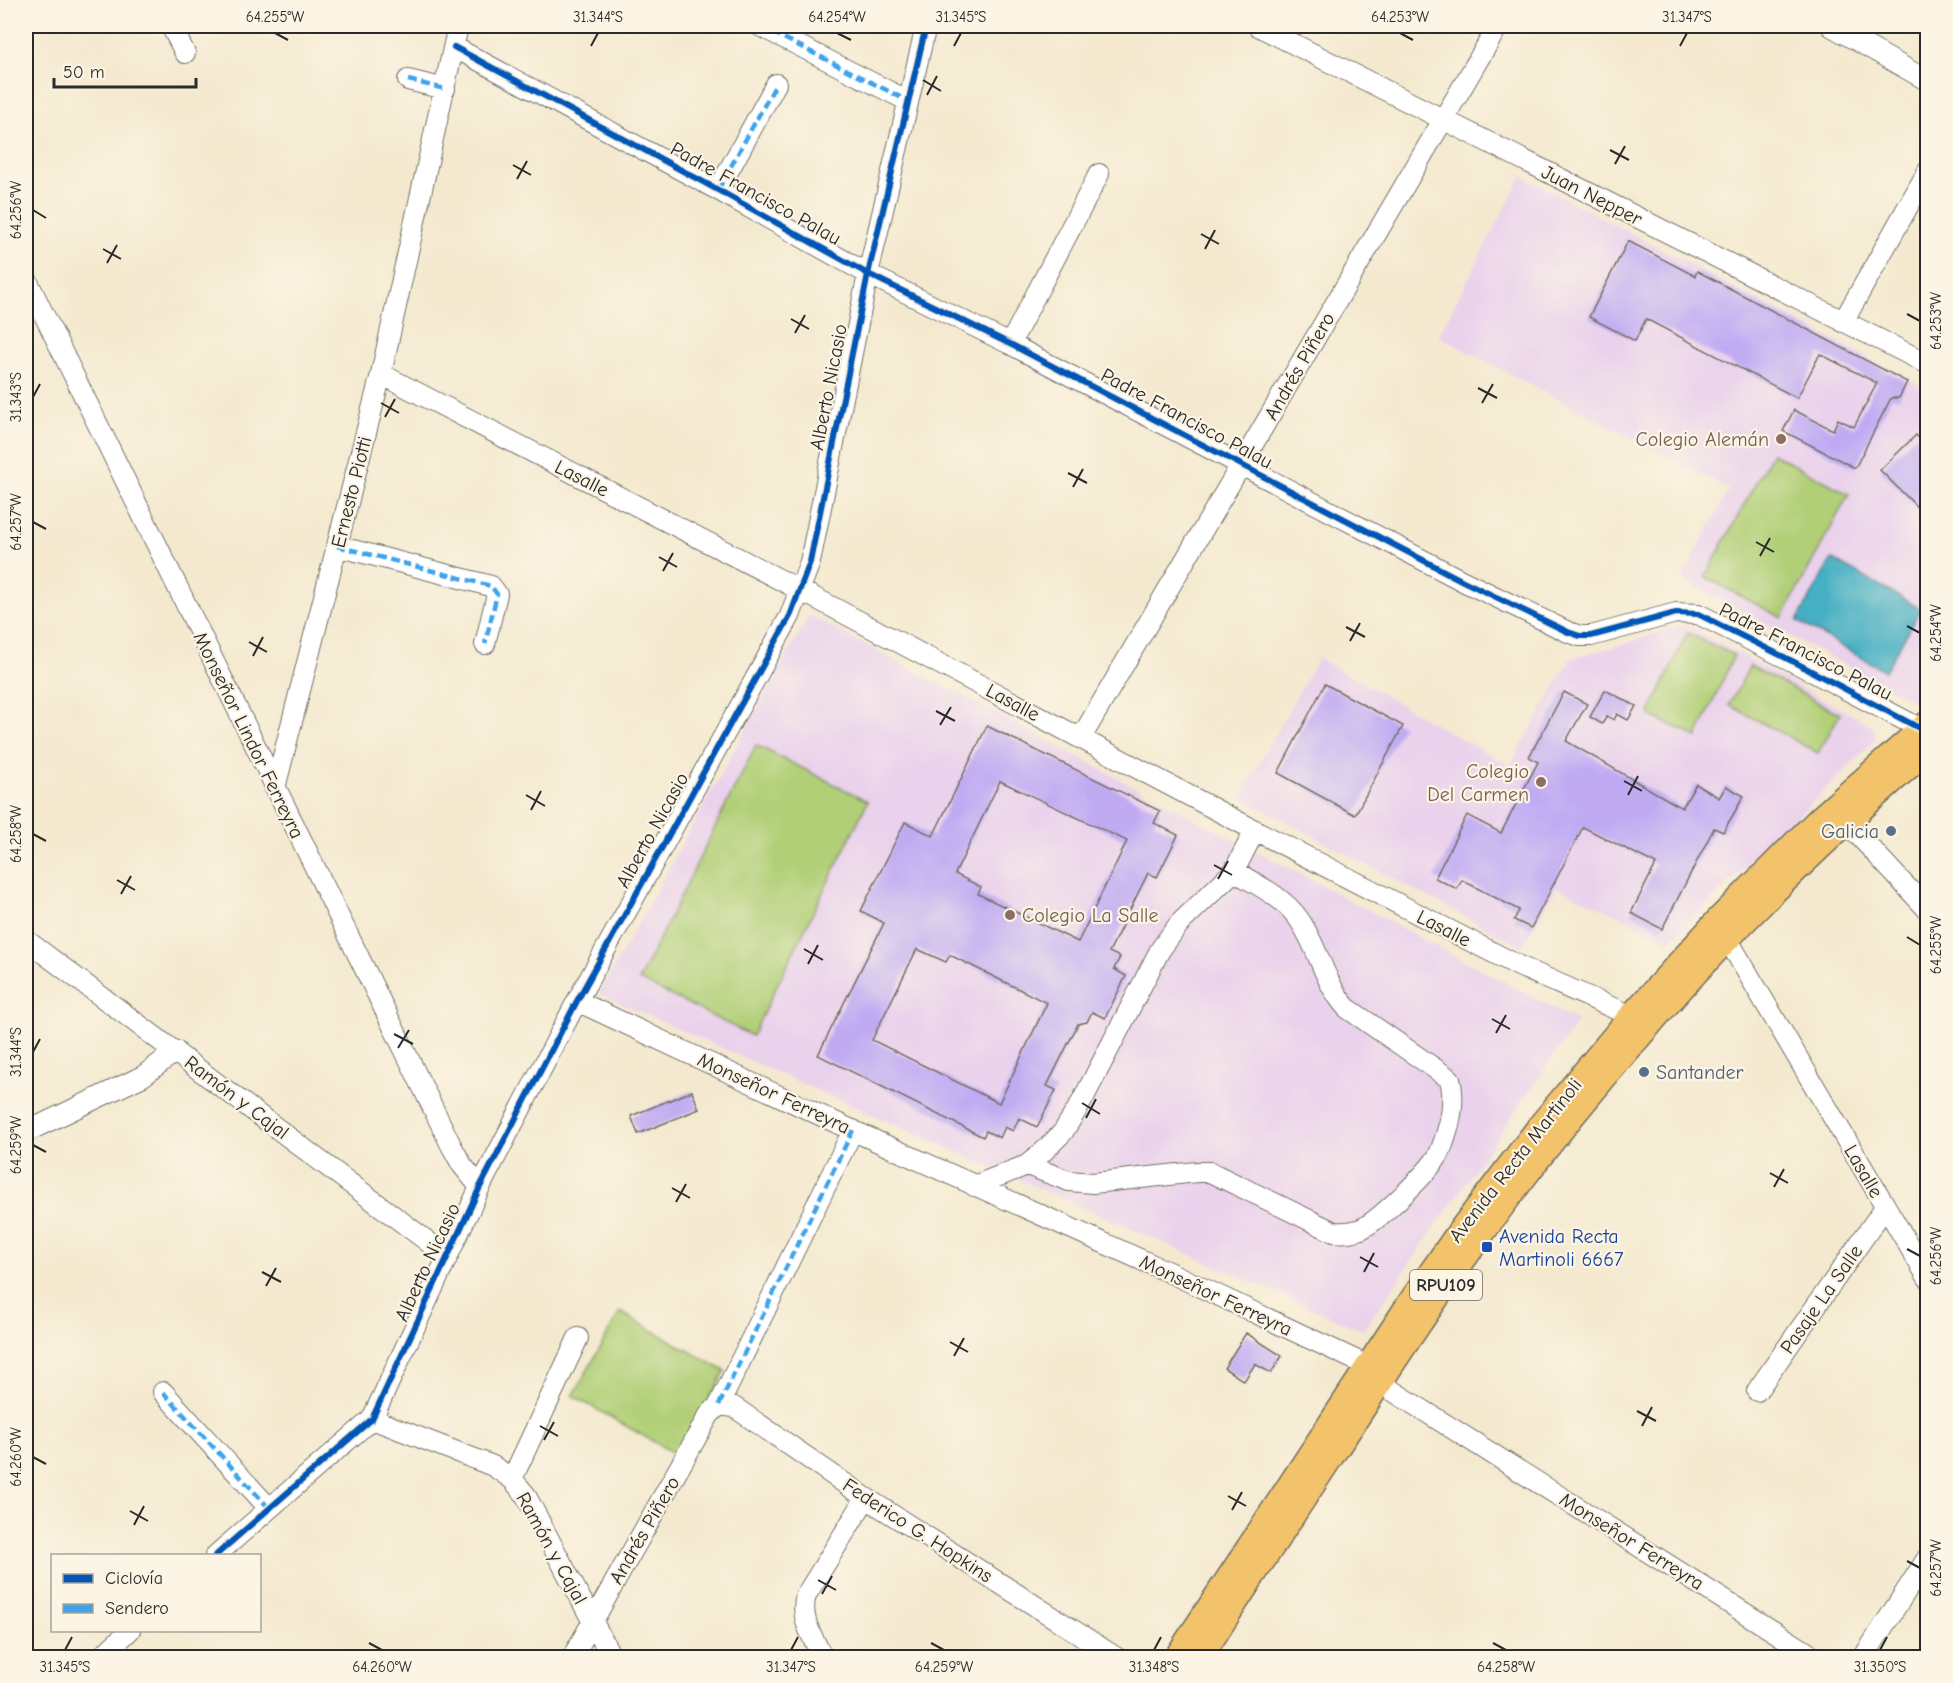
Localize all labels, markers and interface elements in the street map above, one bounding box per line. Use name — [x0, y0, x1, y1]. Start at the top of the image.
text: 64.255°W — [246, 8, 304, 26]
text: 31.344°S — [573, 8, 623, 26]
text: 64.254°W — [808, 8, 866, 26]
text: 31.345°S — [936, 8, 986, 26]
text: 64.253°W — [1371, 8, 1429, 26]
text: 31.347°S — [1662, 8, 1712, 26]
scale bar — [54, 51, 196, 89]
text: 50 m — [63, 62, 105, 83]
street label: Padre Francisco Palau — [667, 137, 845, 250]
street label: Juan Nepper — [1538, 160, 1646, 231]
text: 64.256°W — [7, 181, 25, 239]
text: 64.253°W — [1927, 292, 1945, 350]
street label: Andrés Piñero — [1259, 308, 1340, 424]
street label: Alberto Nicasio — [805, 322, 852, 452]
street label: Padre Francisco Palau — [1097, 363, 1276, 473]
text: 31.343°S — [7, 372, 25, 422]
place label: Colegio Alemán — [1635, 428, 1769, 451]
marker: Colegio Alemán — [1774, 432, 1788, 446]
street label: Ernesto Piotti — [327, 434, 376, 550]
street label: Lasalle — [551, 455, 613, 502]
text: 64.257°W — [7, 493, 25, 551]
street label: Padre Francisco Palau — [1715, 598, 1896, 705]
text: 64.254°W — [1927, 604, 1945, 662]
street label: Monseñor Lindor Ferreyra — [188, 628, 309, 842]
street label: Lasalle — [982, 679, 1043, 726]
place label: Colegio Del Carmen — [1427, 760, 1529, 806]
street label: Alberto Nicasio — [611, 769, 694, 892]
marker: Colegio Del Carmen — [1534, 775, 1548, 789]
text: 64.258°W — [7, 805, 25, 863]
place label: Galicia — [1821, 820, 1879, 843]
marker: Galicia — [1884, 824, 1898, 838]
place label: Colegio La Salle — [1022, 904, 1158, 927]
street label: Lasalle — [1413, 905, 1475, 952]
marker: Colegio La Salle — [1003, 908, 1017, 922]
text: 64.255°W — [1927, 916, 1945, 974]
text: 31.344°S — [7, 1027, 25, 1077]
street label: Monseñor Ferreyra — [694, 1048, 854, 1139]
street label: Ramón y Cajal — [180, 1051, 293, 1144]
place label: Santander — [1656, 1061, 1744, 1084]
marker: Santander — [1637, 1065, 1651, 1079]
street label: Avenida Recta Martinoli — [1444, 1074, 1587, 1247]
text: 64.259°W — [7, 1116, 25, 1174]
street label: Lasalle — [1839, 1141, 1888, 1202]
street label: Alberto Nicasio — [390, 1199, 465, 1325]
place label: Avenida Recta Martinoli 6667 — [1499, 1225, 1624, 1271]
text: 64.256°W — [1927, 1227, 1945, 1285]
marker: Avenida Recta Martinoli 6667 — [1480, 1240, 1494, 1254]
street label: Pasaje La Salle — [1775, 1240, 1867, 1358]
street label: Monseñor Ferreyra — [1136, 1250, 1296, 1341]
road number: RPU109 — [1410, 1270, 1482, 1300]
text: 64.260°W — [7, 1427, 25, 1487]
street label: Andrés Piñero — [604, 1472, 685, 1588]
street label: Federico G. Hopkins — [839, 1473, 997, 1587]
street label: Ramón y Cajal — [511, 1488, 592, 1608]
street label: Monseñor Ferreyra — [1555, 1488, 1708, 1595]
text: 64.257°W — [1927, 1539, 1945, 1597]
legend — [51, 1554, 261, 1632]
text: Ciclovía — [105, 1568, 163, 1589]
text: Sendero — [105, 1598, 169, 1619]
text: 31.345°S — [40, 1658, 90, 1676]
text: 64.260°W — [352, 1658, 412, 1676]
text: 31.347°S — [766, 1658, 816, 1676]
text: 64.259°W — [915, 1658, 973, 1676]
text: 31.348°S — [1129, 1658, 1179, 1676]
text: 64.258°W — [1477, 1658, 1535, 1676]
text: 31.350°S — [1854, 1658, 1906, 1676]

